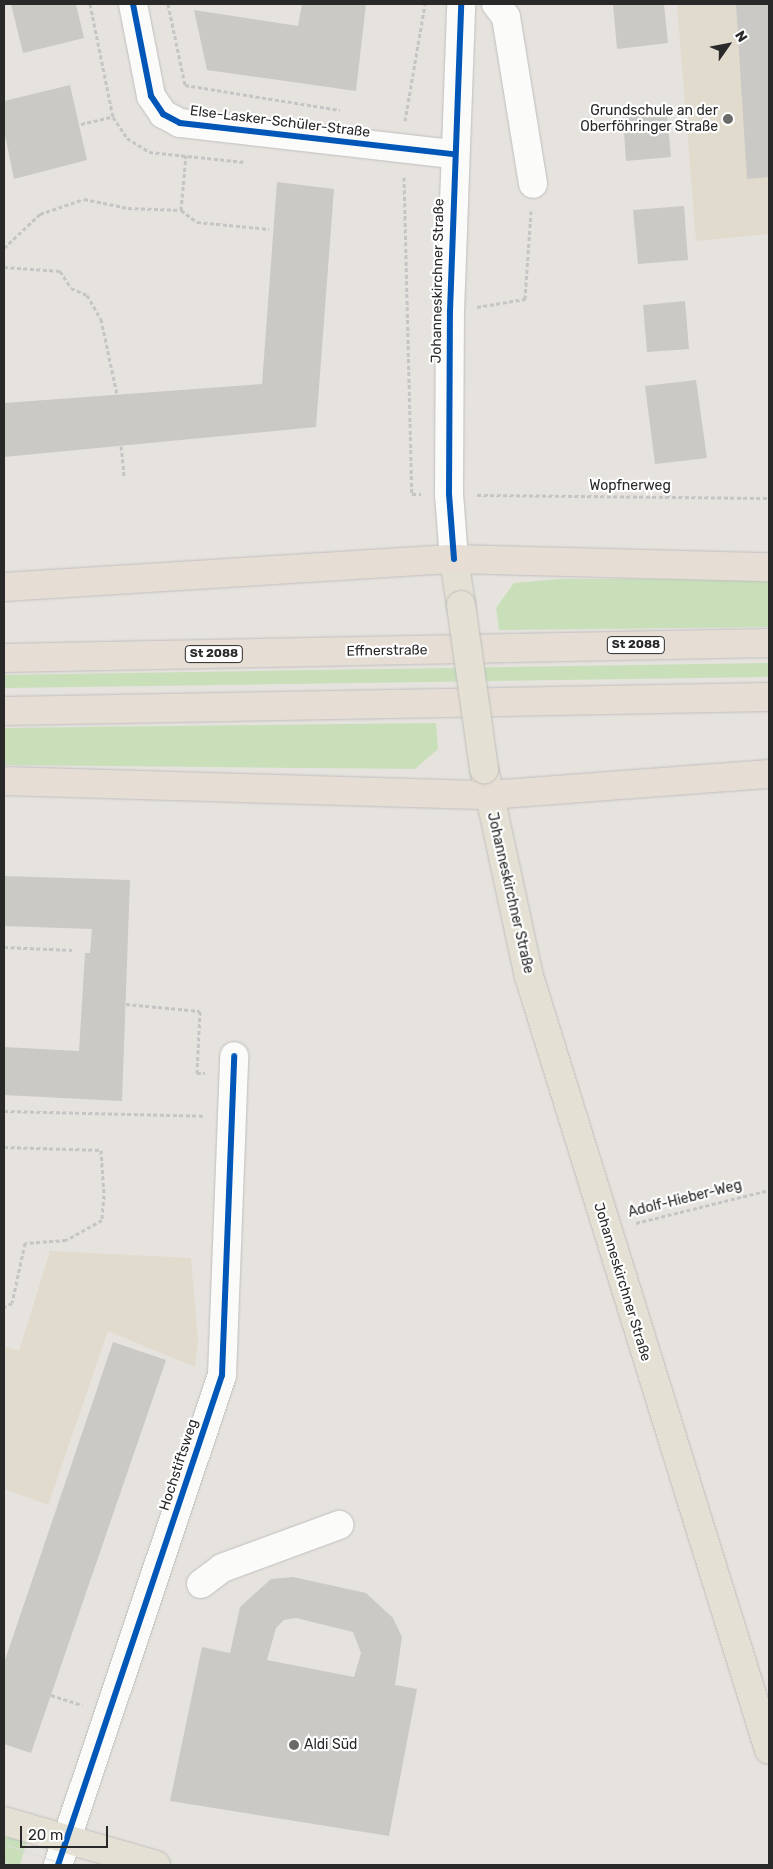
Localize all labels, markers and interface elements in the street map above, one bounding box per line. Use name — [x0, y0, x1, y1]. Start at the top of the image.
north arrow — [703, 20, 753, 70]
text: N — [731, 28, 751, 45]
street label: Else-Lasker-Schüler-Straße — [189, 103, 371, 141]
place label: Grundschule an der Oberföhringer Straße — [580, 103, 718, 136]
marker: Grundschule an der Oberföhringer Straße — [722, 113, 734, 125]
street label: Johanneskirchner Straße — [428, 198, 448, 364]
street label: Wopfnerweg — [589, 478, 671, 494]
road number: St 2088 — [606, 636, 666, 654]
street label: Effnerstraße — [346, 642, 428, 660]
road number: St 2088 — [184, 644, 244, 664]
street label: Johanneskirchner Straße — [483, 811, 537, 975]
street label: Adolf-Hieber-Weg — [626, 1177, 744, 1221]
street label: Johanneskirchner Straße — [590, 1200, 654, 1364]
street label: Hochstiftsweg — [156, 1417, 202, 1513]
place label: Aldi Süd — [304, 1737, 357, 1753]
marker: Aldi Süd — [288, 1739, 300, 1751]
scale bar — [22, 1816, 110, 1848]
text: 20 m — [28, 1826, 63, 1844]

